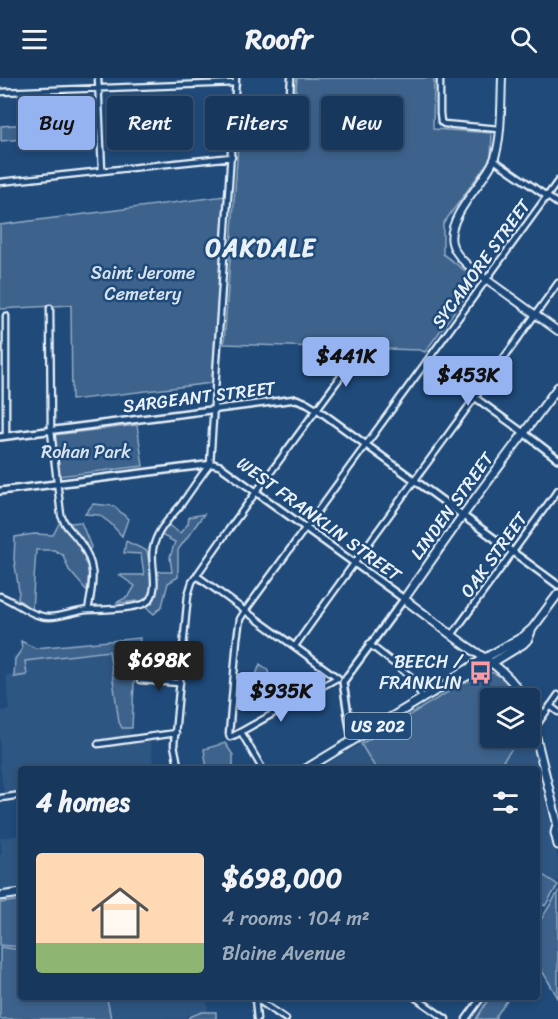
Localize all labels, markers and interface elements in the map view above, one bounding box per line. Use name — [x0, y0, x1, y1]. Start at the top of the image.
text: Roofr — [246, 15, 312, 63]
icon: menu — [18, 23, 51, 56]
icon: search — [507, 23, 540, 56]
chip: Buy — [18, 96, 95, 150]
chip: Rent — [107, 96, 193, 150]
chip: Filters — [205, 96, 309, 150]
chip: New — [321, 96, 403, 150]
street label: SYCAMORE STREET — [423, 192, 540, 336]
district label: OAKDALE — [206, 227, 317, 269]
park label: Saint Jerome Cemetery — [91, 257, 195, 310]
pin: $441K — [304, 337, 388, 388]
text: $441K — [316, 339, 376, 374]
pin: $453K — [426, 356, 510, 407]
text: $453K — [437, 358, 499, 393]
street label: SARGEANT STREET — [121, 372, 278, 422]
park label: Rohan Park — [41, 436, 131, 468]
street label: LINDEN STREET — [402, 444, 503, 567]
street label: WEST FRANKLIN STREET — [230, 448, 409, 591]
street label: OAK STREET — [452, 504, 537, 605]
pin: $698K — [117, 641, 201, 692]
text: $698K — [128, 643, 190, 678]
place label: BEECH / FRANKLIN — [379, 646, 464, 699]
bus stop icon: BEECH / FRANKLIN — [467, 659, 493, 685]
pin: $935K — [239, 672, 323, 723]
text: $935K — [250, 674, 312, 709]
map controls — [480, 688, 540, 748]
button: layers — [480, 688, 540, 748]
road number: US 202 — [345, 713, 411, 739]
text: 4 homes — [36, 779, 130, 825]
icon: filters — [489, 786, 522, 819]
text: $698,000 — [222, 855, 342, 901]
icon: home — [84, 877, 156, 949]
text: 4 rooms · 104 m² — [222, 901, 370, 936]
text: Blaine Avenue — [222, 936, 345, 971]

